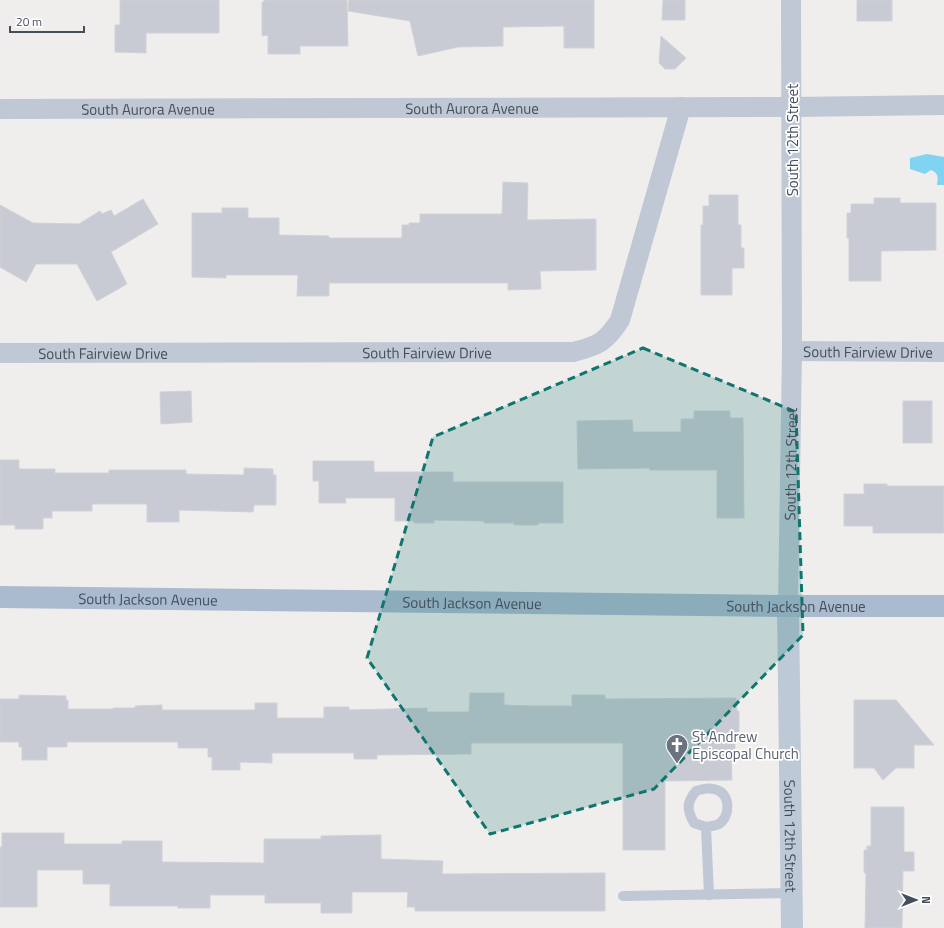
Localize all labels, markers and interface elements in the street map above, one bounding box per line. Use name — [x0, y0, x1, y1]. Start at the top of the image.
scale bar — [10, 8, 84, 34]
text: 20 m — [16, 12, 42, 31]
street label: South 12th Street — [781, 83, 804, 196]
street label: South Aurora Avenue — [405, 96, 539, 119]
street label: South Aurora Avenue — [81, 97, 215, 120]
street label: South Fairview Drive — [803, 340, 933, 363]
street label: South Fairview Drive — [38, 341, 168, 364]
street label: South Fairview Drive — [362, 341, 492, 364]
street label: South 12th Street — [778, 407, 803, 521]
street label: South Jackson Avenue — [78, 586, 218, 611]
street label: South Jackson Avenue — [402, 590, 542, 615]
street label: South Jackson Avenue — [726, 594, 866, 618]
place label: St Andrew Episcopal Church — [692, 725, 799, 765]
church icon: St Andrew Episcopal Church — [664, 732, 690, 765]
street label: South 12th Street — [779, 779, 803, 893]
north arrow — [896, 880, 936, 920]
text: N — [918, 896, 934, 904]

